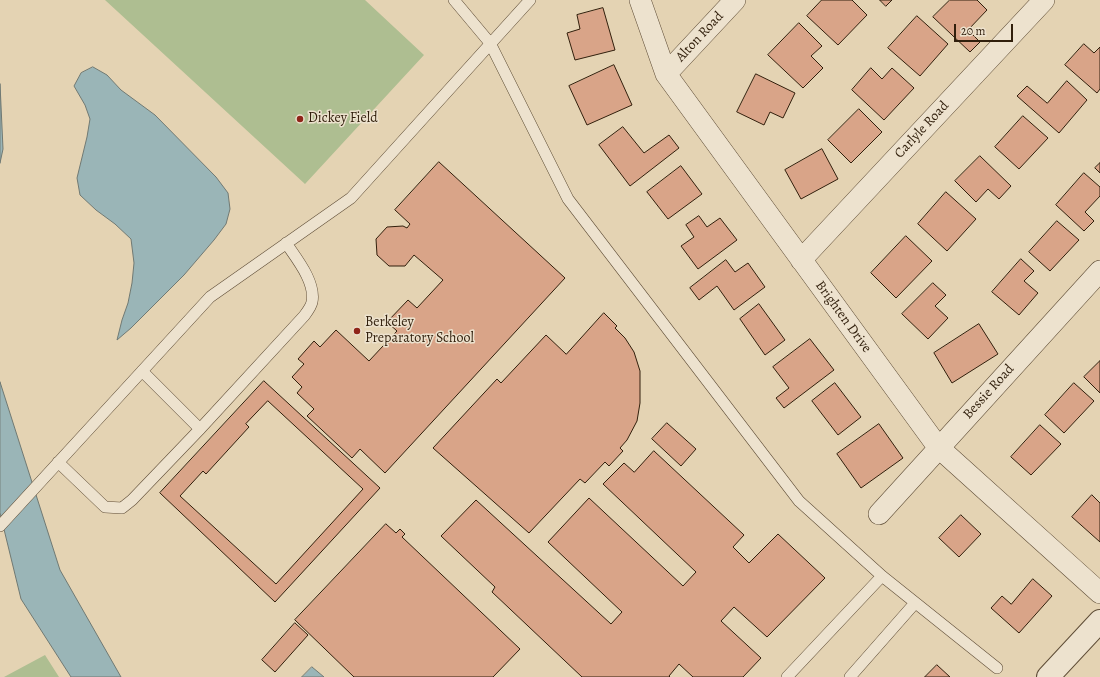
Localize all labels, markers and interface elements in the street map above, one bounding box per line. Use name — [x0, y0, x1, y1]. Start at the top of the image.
street label: Alton Road — [673, 8, 727, 66]
scale bar — [956, 16, 1015, 42]
text: 20 m — [961, 23, 985, 39]
street label: Carlyle Road — [891, 98, 953, 162]
place label: Dickey Field — [308, 111, 378, 127]
marker: Dickey Field — [295, 114, 305, 124]
street label: Brighten Drive — [811, 278, 875, 356]
place label: Berkeley Preparatory School — [365, 315, 474, 348]
marker: Berkeley Preparatory School — [352, 326, 362, 336]
street label: Bessie Road — [960, 361, 1018, 423]

